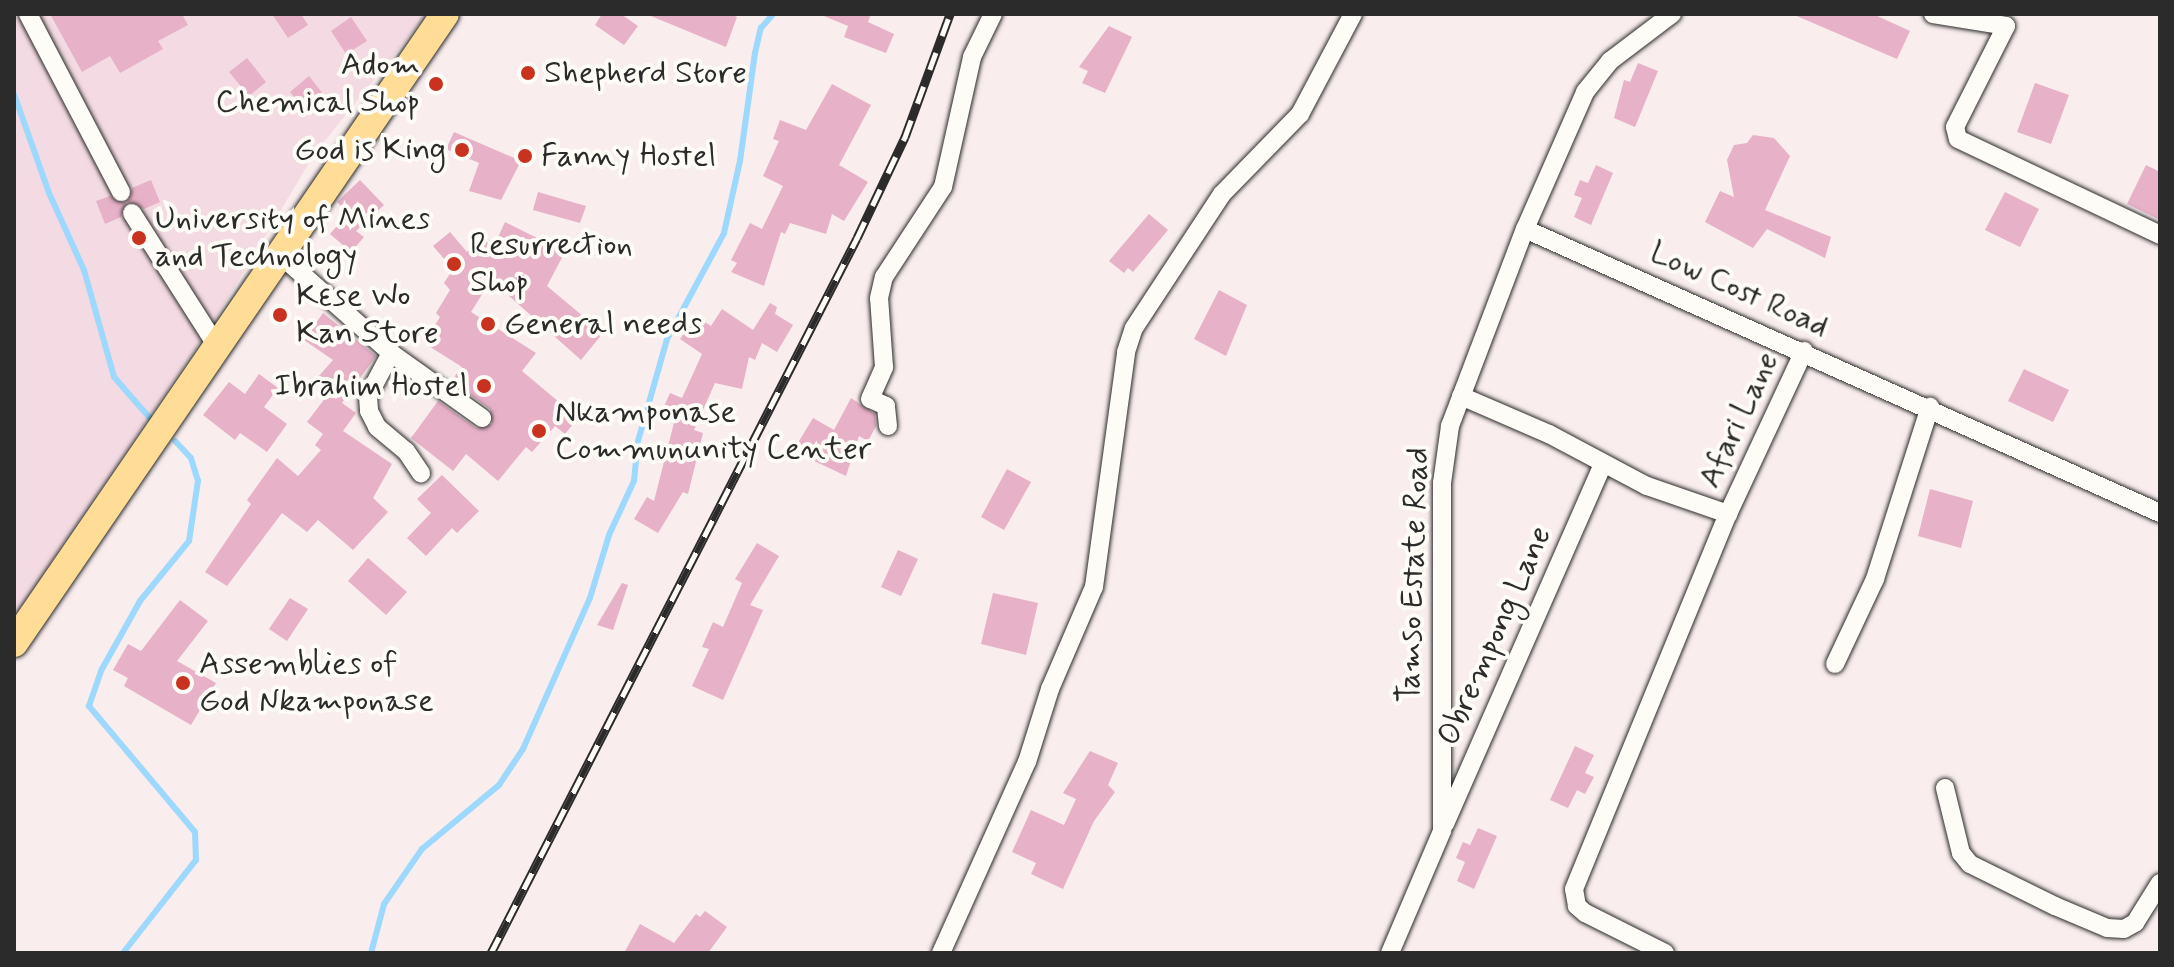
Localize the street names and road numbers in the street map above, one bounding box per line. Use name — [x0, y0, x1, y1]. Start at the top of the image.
street label: Low Cost Road — [1643, 233, 1835, 347]
street label: Afari Lane — [1690, 345, 1788, 495]
street label: Tamso Estate Road — [1390, 446, 1438, 704]
street label: Obrempong Lane — [1430, 520, 1560, 752]

